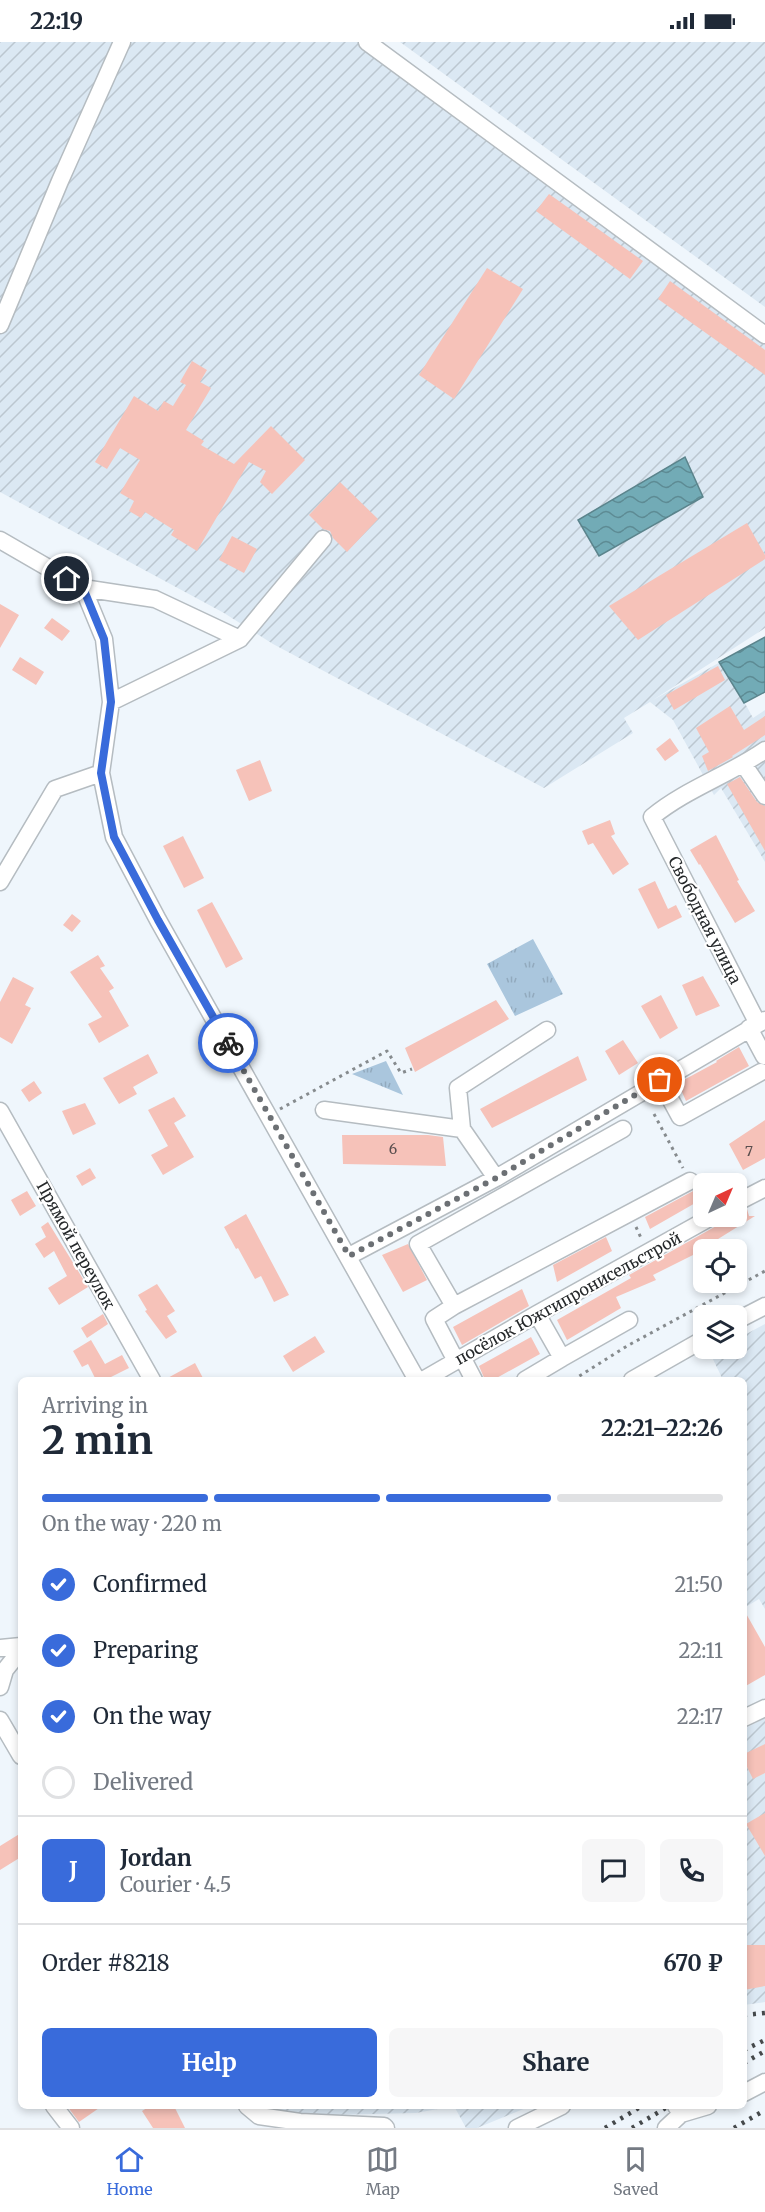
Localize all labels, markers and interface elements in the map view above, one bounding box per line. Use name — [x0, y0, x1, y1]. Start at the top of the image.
text: 22:19 — [30, 7, 83, 35]
pin — [41, 553, 92, 604]
icon: home — [50, 562, 83, 595]
street label: Свободная улица — [664, 853, 746, 988]
courier — [198, 1013, 258, 1073]
icon: bike — [212, 1027, 245, 1060]
pin — [634, 1054, 685, 1105]
icon: bag — [643, 1063, 676, 1096]
house number: 6 — [389, 1140, 397, 1158]
house number: 7 — [745, 1142, 753, 1160]
north arrow — [693, 1173, 747, 1227]
map controls — [693, 1173, 747, 1359]
street label: Прямой переулок — [32, 1177, 120, 1313]
street label: посёлок Южгипронисельстрой — [451, 1227, 685, 1369]
button: locate — [693, 1239, 747, 1293]
button: layers — [693, 1305, 747, 1359]
text: Arriving in — [42, 1393, 148, 1418]
text: 22:21–22:26 — [601, 1414, 723, 1442]
text: 2 min — [42, 1416, 153, 1465]
text: On the way · 220 m — [42, 1511, 222, 1536]
icon: check — [42, 1568, 75, 1601]
text: Confirmed — [93, 1570, 207, 1598]
text: 21:50 — [675, 1572, 723, 1597]
icon: check — [42, 1634, 75, 1667]
text: Preparing — [93, 1636, 198, 1664]
text: 22:11 — [678, 1638, 723, 1663]
icon: check — [42, 1700, 75, 1733]
text: On the way — [93, 1702, 211, 1730]
text: 22:17 — [677, 1704, 723, 1729]
text: Delivered — [93, 1768, 193, 1796]
button: chat — [582, 1839, 645, 1902]
button: phone — [660, 1839, 723, 1902]
text: Jordan — [120, 1844, 192, 1872]
text: J — [69, 1856, 78, 1884]
text: Courier · 4.5 — [120, 1872, 232, 1897]
text: Order #8218 — [42, 1949, 170, 1977]
text: 670 ₽ — [663, 1949, 723, 1977]
button: Help — [42, 2028, 377, 2097]
button: Share — [389, 2028, 723, 2097]
tab: Home — [107, 2143, 153, 2199]
tab: Map — [366, 2143, 400, 2199]
tab: Saved — [613, 2143, 658, 2199]

